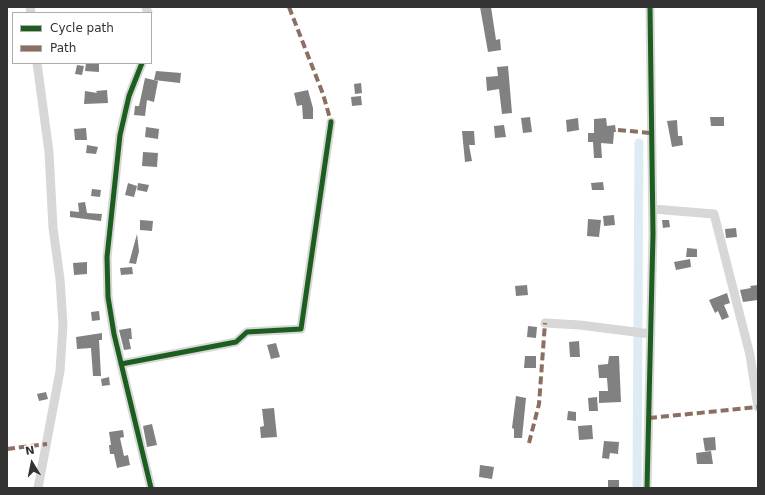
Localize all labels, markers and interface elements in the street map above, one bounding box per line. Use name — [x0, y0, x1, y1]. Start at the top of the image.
legend — [12, 12, 152, 64]
text: Cycle path — [50, 21, 114, 35]
text: Path — [50, 41, 76, 55]
north arrow — [12, 443, 52, 483]
text: N — [24, 443, 35, 458]

